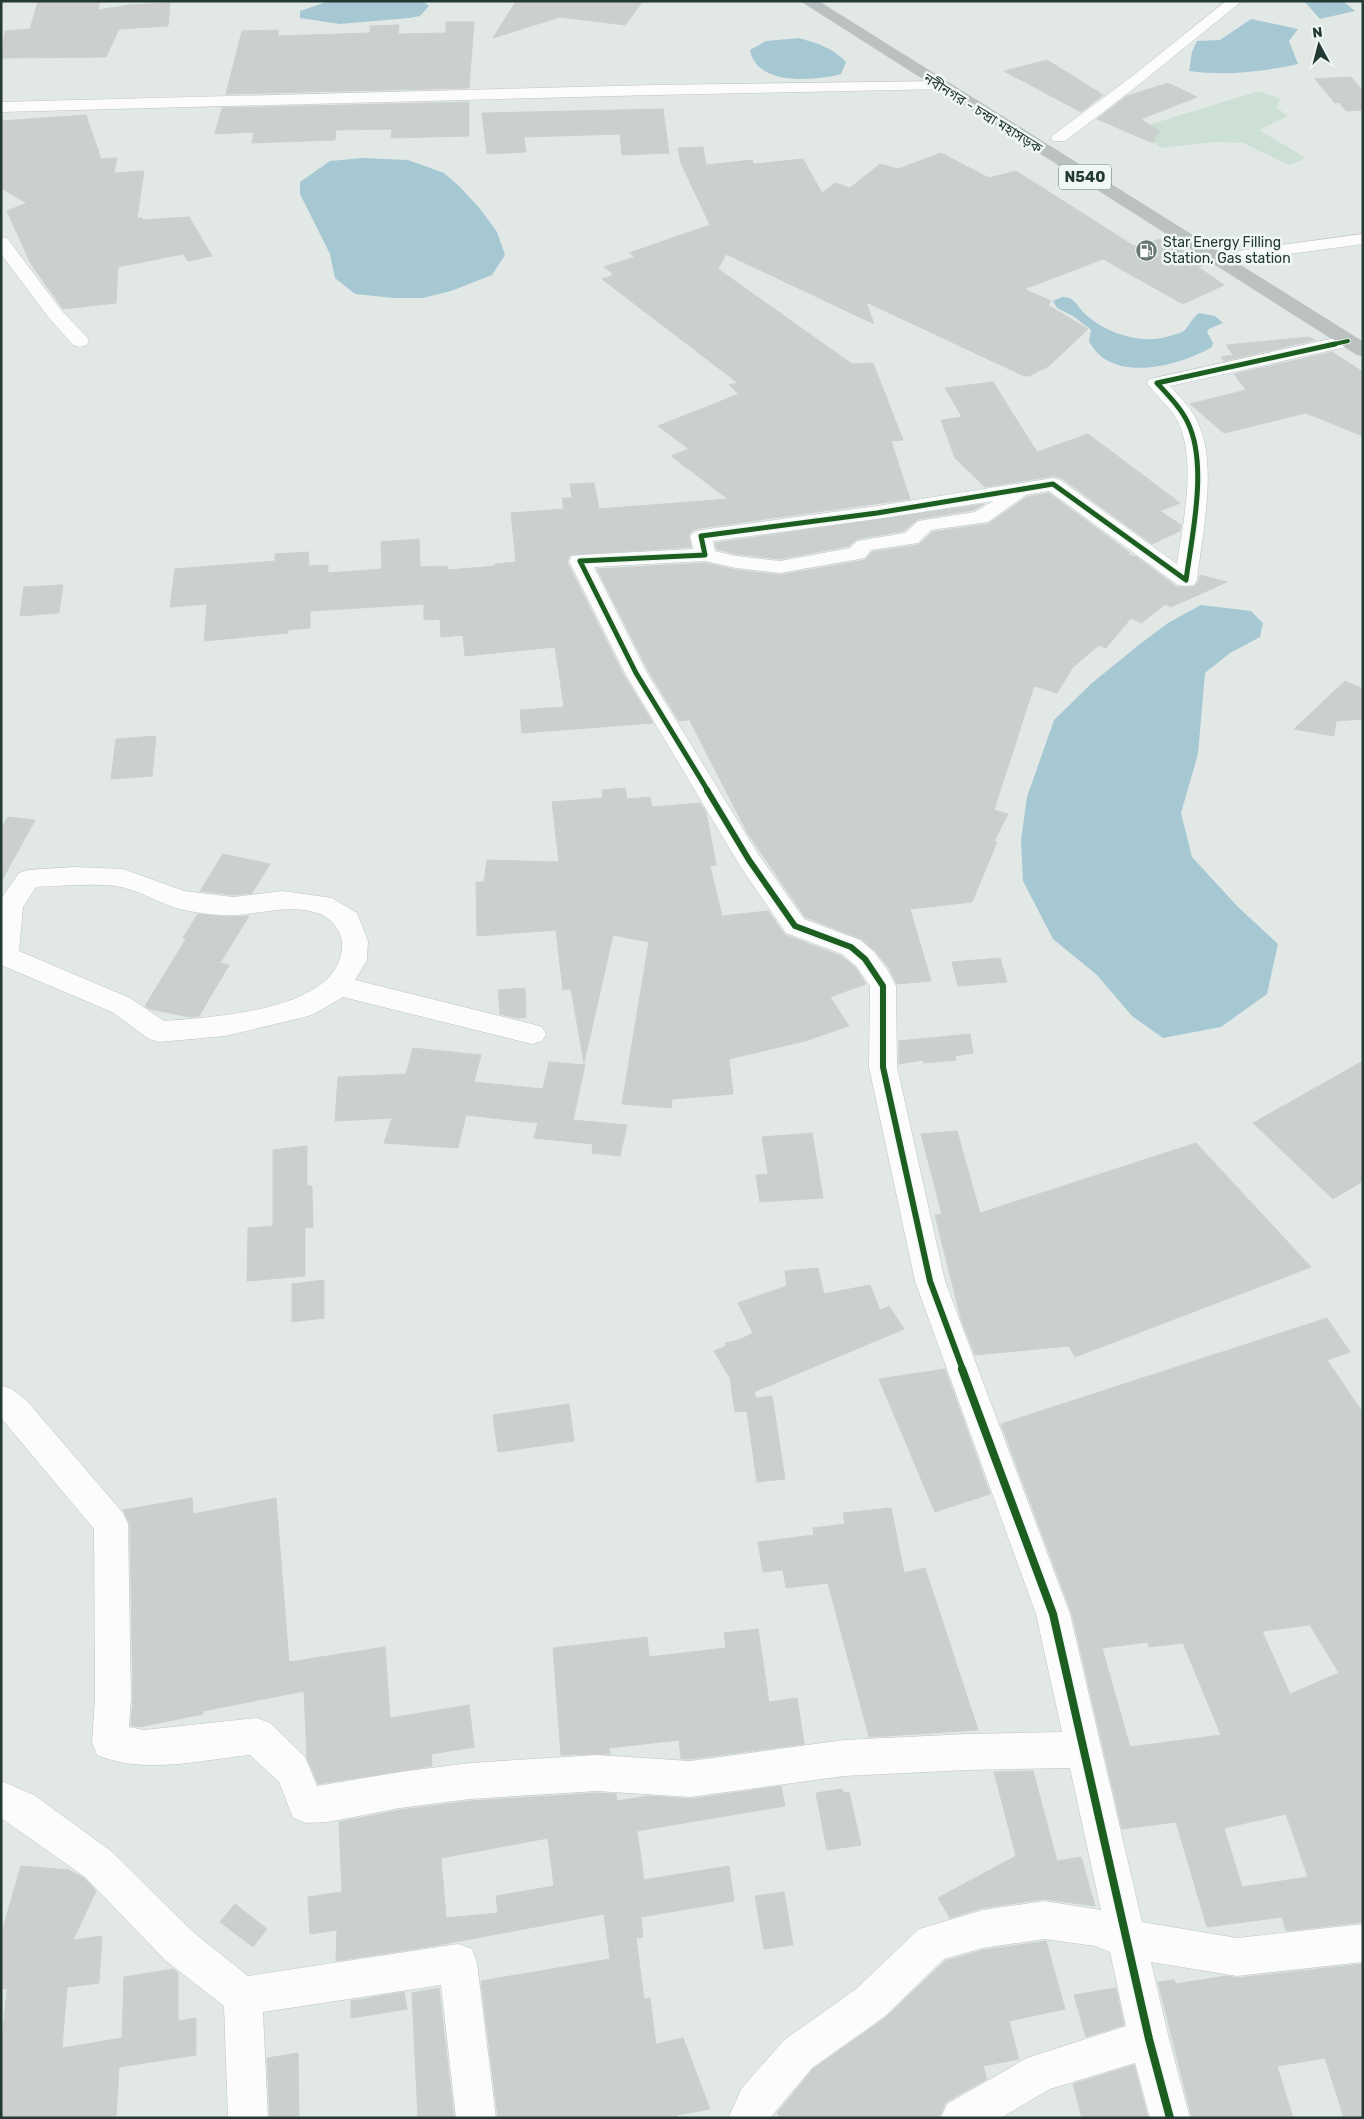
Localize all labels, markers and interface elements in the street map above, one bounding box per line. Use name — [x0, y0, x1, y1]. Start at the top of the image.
north arrow — [1294, 20, 1344, 70]
text: N — [1311, 24, 1324, 42]
street label: নবীনগর - চন্দ্রা মহাসড়ক — [919, 70, 1046, 157]
road number: N540 — [1059, 164, 1111, 190]
place label: Star Energy Filling Station, Gas station — [1163, 234, 1291, 267]
fuel station icon: Star Energy Filling Station, Gas station — [1135, 238, 1159, 262]

